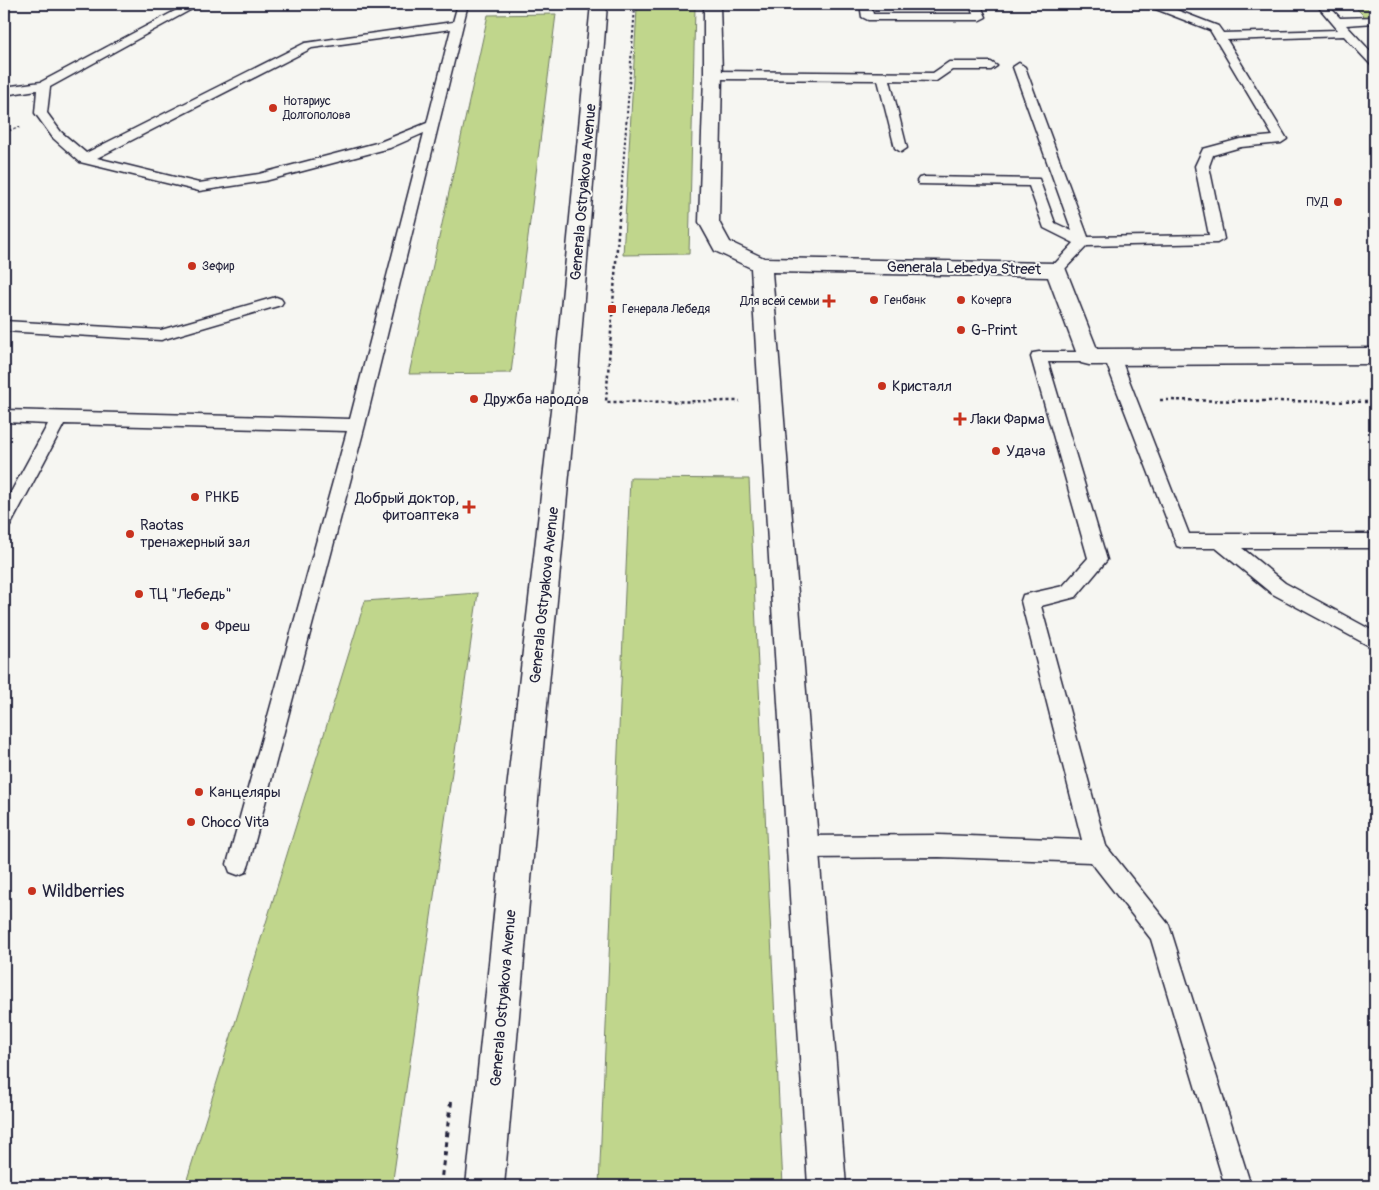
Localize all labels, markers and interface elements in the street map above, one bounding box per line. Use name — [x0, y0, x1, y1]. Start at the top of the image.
place label: Нотариус Долгополова — [282, 94, 351, 123]
marker: Нотариус Долгополова — [267, 102, 279, 114]
street label: Generala Ostryakova Avenue — [566, 102, 601, 281]
place label: ПУД — [1306, 195, 1329, 210]
marker: ПУД — [1332, 196, 1344, 208]
street label: Generala Lebedya Street — [887, 258, 1042, 279]
place label: Зефир — [202, 259, 235, 274]
marker: Зефир — [186, 260, 198, 272]
place label: Генбанк — [884, 293, 926, 308]
place label: Кочерга — [971, 293, 1012, 308]
place label: Для всей семьи — [739, 294, 820, 309]
marker: Генбанк — [868, 294, 880, 306]
marker: Кочерга — [955, 294, 967, 306]
marker: Для всей семьи — [823, 295, 835, 307]
place label: Генерала Лебедя — [622, 302, 710, 317]
marker: Генерала Лебедя — [606, 303, 618, 315]
place label: G-Print — [971, 321, 1018, 340]
marker: G-Print — [955, 324, 967, 336]
place label: Кристалл — [892, 377, 952, 396]
marker: Кристалл — [876, 380, 888, 392]
place label: Дружба народов — [483, 390, 589, 409]
marker: Дружба народов — [468, 393, 480, 405]
place label: Лаки Фарма — [969, 410, 1045, 429]
marker: Лаки Фарма — [954, 413, 966, 425]
place label: Удача — [1006, 442, 1046, 461]
marker: Удача — [990, 445, 1002, 457]
place label: РНКБ — [205, 488, 240, 507]
place label: Добрый доктор, фитоаптека — [354, 489, 459, 525]
marker: РНКБ — [189, 491, 201, 503]
marker: Добрый доктор, фитоаптека — [463, 501, 475, 513]
street label: Generala Ostryakova Avenue — [526, 505, 563, 684]
place label: Raotas тренажерный зал — [140, 516, 250, 552]
marker: Raotas тренажерный зал — [124, 528, 136, 540]
place label: ТЦ "Лебедь" — [149, 585, 232, 604]
marker: ТЦ "Лебедь" — [133, 588, 145, 600]
place label: Фреш — [215, 617, 250, 636]
marker: Фреш — [199, 620, 211, 632]
place label: Канцеляры — [209, 783, 281, 802]
marker: Канцеляры — [193, 786, 205, 798]
place label: Choco Vita — [201, 813, 269, 832]
marker: Choco Vita — [185, 816, 197, 828]
place label: Wildberries — [42, 880, 124, 903]
marker: Wildberries — [26, 885, 38, 897]
street label: Generala Ostryakova Avenue — [486, 908, 521, 1087]

